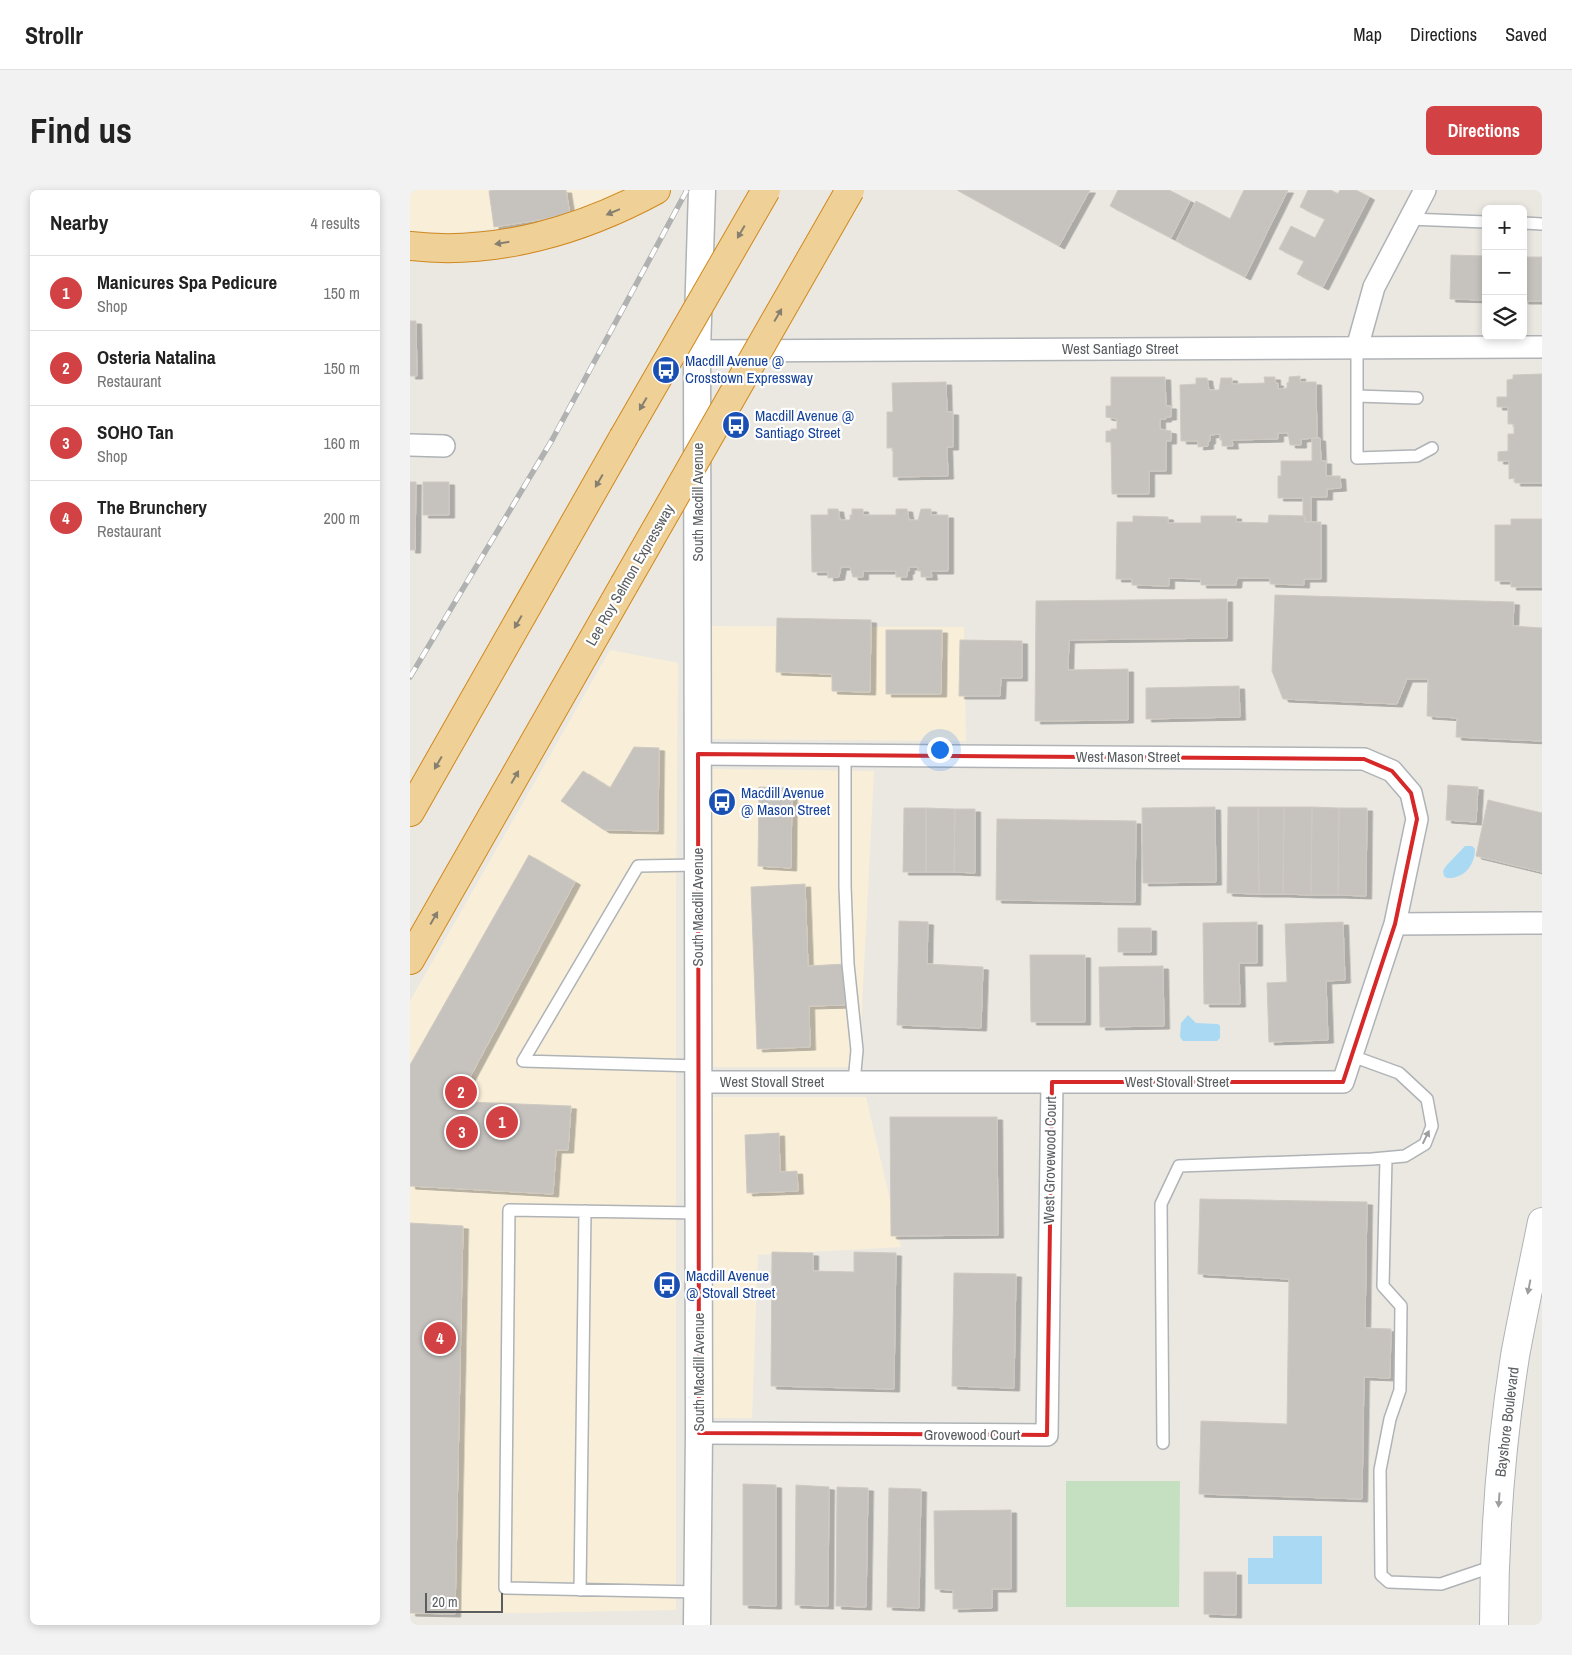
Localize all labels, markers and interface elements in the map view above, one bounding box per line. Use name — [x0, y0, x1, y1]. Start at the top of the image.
text: Strollr — [25, 19, 83, 51]
text: Map — [1353, 22, 1382, 47]
text: Directions — [1410, 22, 1477, 47]
text: Saved — [1505, 22, 1547, 47]
button: Directions — [1426, 106, 1542, 155]
text: Find us — [30, 107, 132, 154]
map controls — [1482, 205, 1527, 340]
button: + — [1482, 205, 1527, 250]
text: Nearby — [50, 208, 108, 237]
one-way arrow — [606, 208, 620, 216]
text: 4 results — [310, 212, 360, 234]
one-way arrow — [737, 226, 746, 239]
one-way arrow — [494, 239, 510, 247]
button: − — [1482, 250, 1527, 295]
text: Manicures Spa Pedicure — [97, 269, 277, 295]
text: 1 — [62, 282, 70, 304]
text: 150 m — [324, 282, 360, 304]
text: Shop — [97, 295, 128, 317]
button: layers — [1482, 295, 1527, 340]
one-way arrow — [774, 308, 783, 322]
street label: West Santiago Street — [1062, 338, 1179, 359]
text: Osteria Natalina — [97, 344, 216, 370]
place label: Macdill Avenue @ Crosstown Expressway — [685, 350, 814, 388]
bus stop icon: Macdill Avenue @ Crosstown Expressway — [651, 355, 681, 385]
text: 2 — [62, 357, 70, 379]
text: 150 m — [324, 357, 360, 379]
text: Restaurant — [97, 370, 161, 392]
one-way arrow — [639, 396, 647, 411]
place label: Macdill Avenue @ Santiago Street — [755, 405, 854, 443]
bus stop icon: Macdill Avenue @ Santiago Street — [721, 410, 751, 440]
text: SOHO Tan — [97, 419, 174, 445]
text: 3 — [62, 432, 70, 454]
text: 160 m — [324, 432, 360, 454]
street label: South Macdill Avenue — [687, 442, 708, 561]
text: Shop — [97, 445, 128, 467]
one-way arrow — [595, 473, 603, 488]
text: The Brunchery — [97, 494, 207, 520]
street label: Lee Roy Selmon Expressway — [580, 499, 679, 650]
text: 4 — [62, 507, 70, 529]
text: 200 m — [324, 507, 360, 529]
text: Restaurant — [97, 520, 161, 542]
one-way arrow — [514, 615, 523, 628]
your location — [927, 737, 953, 763]
street label: West Mason Street — [1076, 746, 1181, 767]
one-way arrow — [434, 756, 442, 770]
one-way arrow — [510, 770, 519, 783]
place label: Macdill Avenue @ Mason Street — [741, 782, 831, 820]
bus stop icon: Macdill Avenue @ Mason Street — [707, 787, 737, 817]
street label: South Macdill Avenue — [687, 847, 708, 966]
one-way arrow — [430, 910, 438, 925]
street label: West Stovall Street — [720, 1071, 825, 1092]
street label: West Stovall Street — [1125, 1071, 1230, 1092]
pin: 2 — [445, 1073, 477, 1111]
street label: West Grovewood Court — [1038, 1095, 1061, 1224]
pin: 1 — [486, 1103, 518, 1141]
pin: 3 — [446, 1113, 478, 1151]
one-way arrow — [1422, 1130, 1431, 1145]
place label: Macdill Avenue @ Stovall Street — [686, 1265, 776, 1303]
bus stop icon: Macdill Avenue @ Stovall Street — [652, 1270, 682, 1300]
one-way arrow — [1524, 1280, 1532, 1296]
street label: South Macdill Avenue — [688, 1312, 709, 1431]
pin: 4 — [424, 1319, 456, 1357]
street label: Bayshore Boulevard — [1489, 1366, 1524, 1478]
street label: Grovewood Court — [924, 1424, 1021, 1445]
one-way arrow — [1494, 1492, 1502, 1508]
scale bar — [425, 1590, 502, 1613]
text: 20 m — [432, 1593, 458, 1611]

